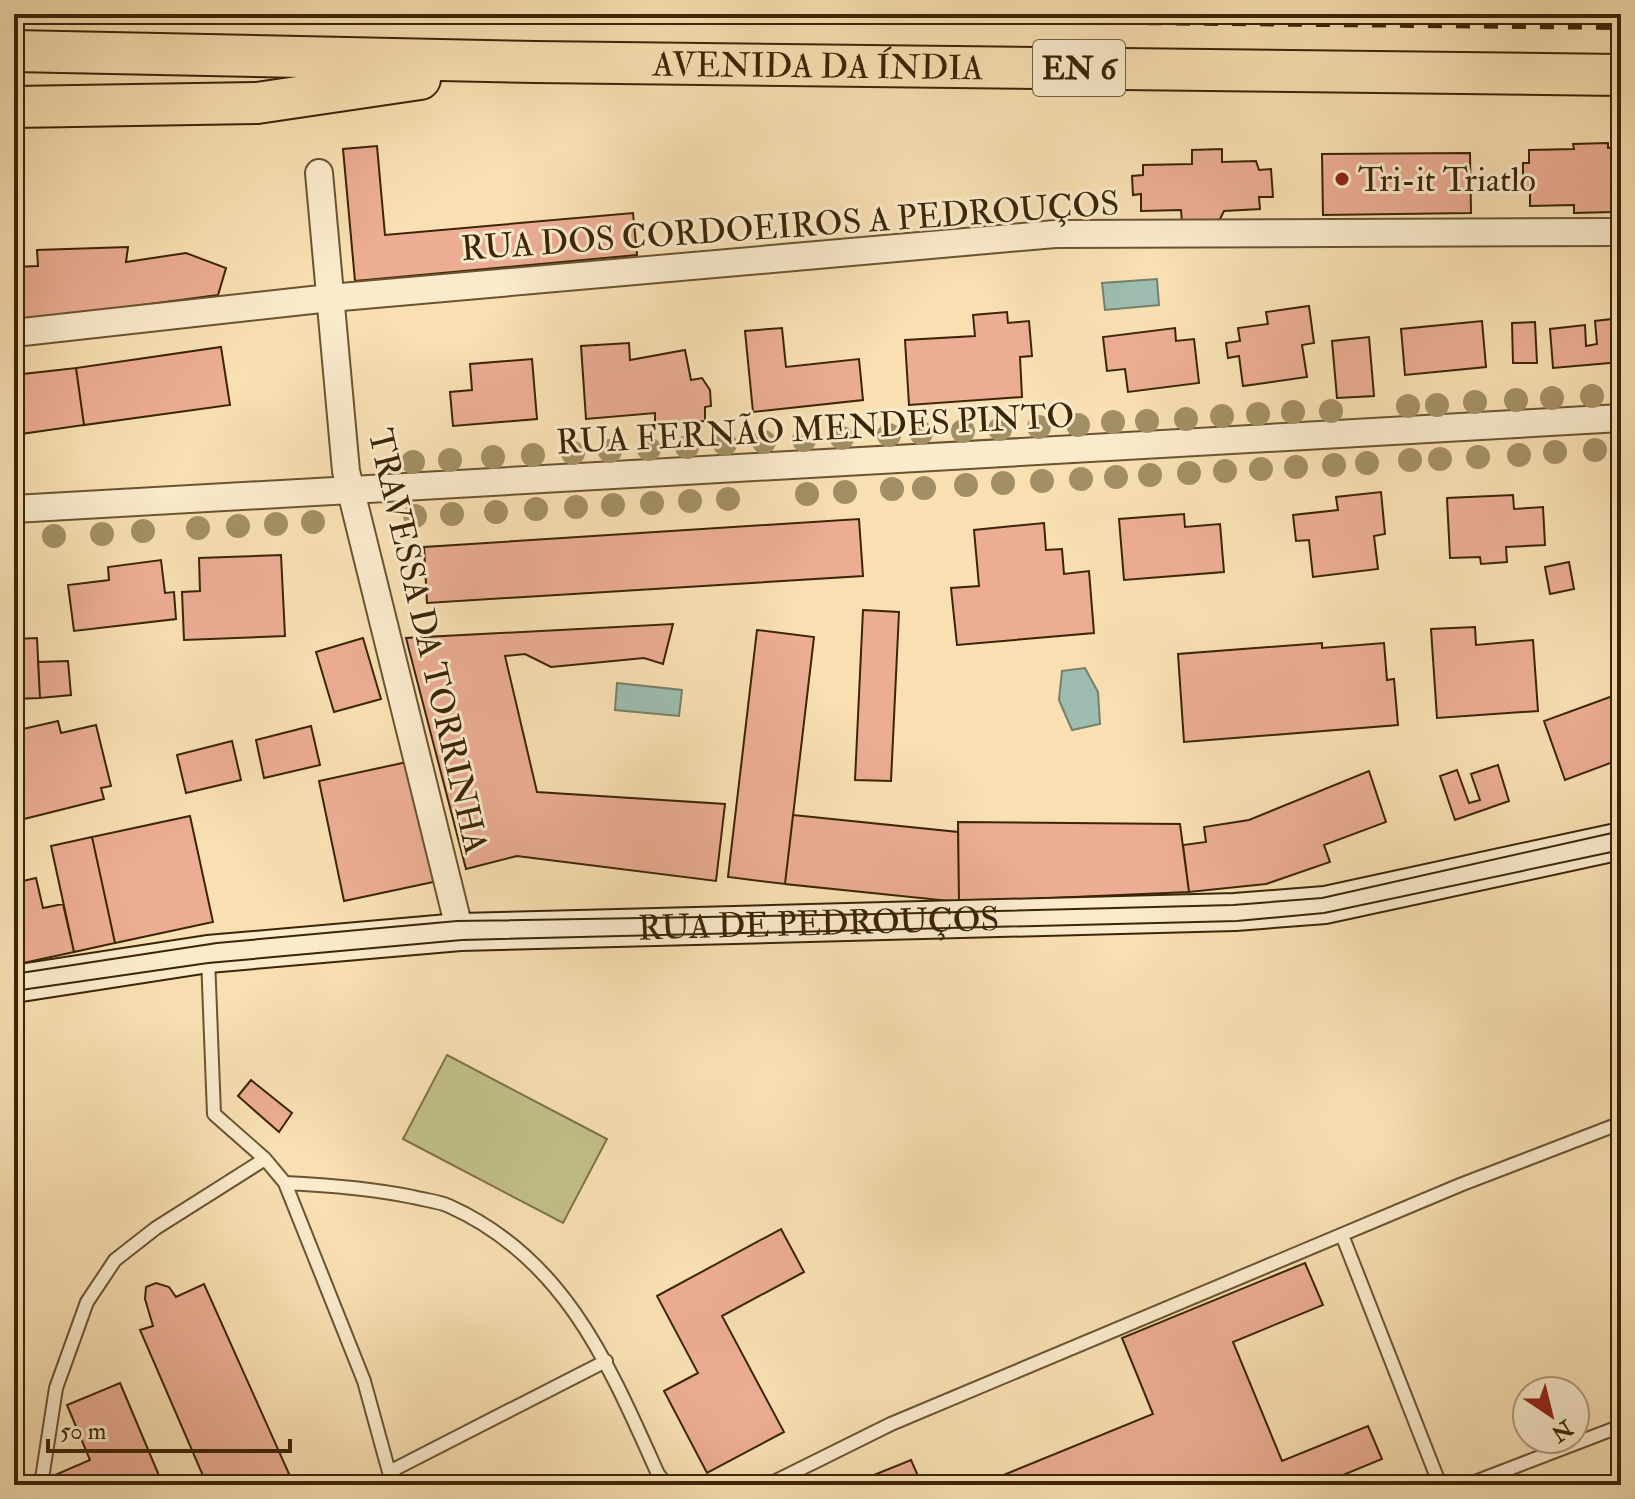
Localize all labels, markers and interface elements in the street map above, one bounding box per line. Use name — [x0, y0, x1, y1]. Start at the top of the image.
road number: EN 6 — [1033, 40, 1125, 96]
street label: AVENIDA DA ÍNDIA — [651, 43, 984, 90]
place label: Tri-it Triatlo — [1358, 159, 1536, 202]
marker: Tri-it Triatlo — [1333, 170, 1351, 188]
street label: RUA DOS CORDOEIROS A PEDROUÇOS — [460, 182, 1121, 271]
street label: RUA FERNÃO MENDES PINTO — [555, 394, 1075, 465]
street label: TRAVESSA DA TORRINHA — [358, 425, 498, 858]
street label: RUA DE PEDROUÇOS — [637, 898, 1000, 950]
north arrow — [1511, 1375, 1591, 1455]
scale bar — [48, 1403, 290, 1453]
text: N — [1546, 1413, 1579, 1448]
text: 50 m — [60, 1416, 107, 1447]

